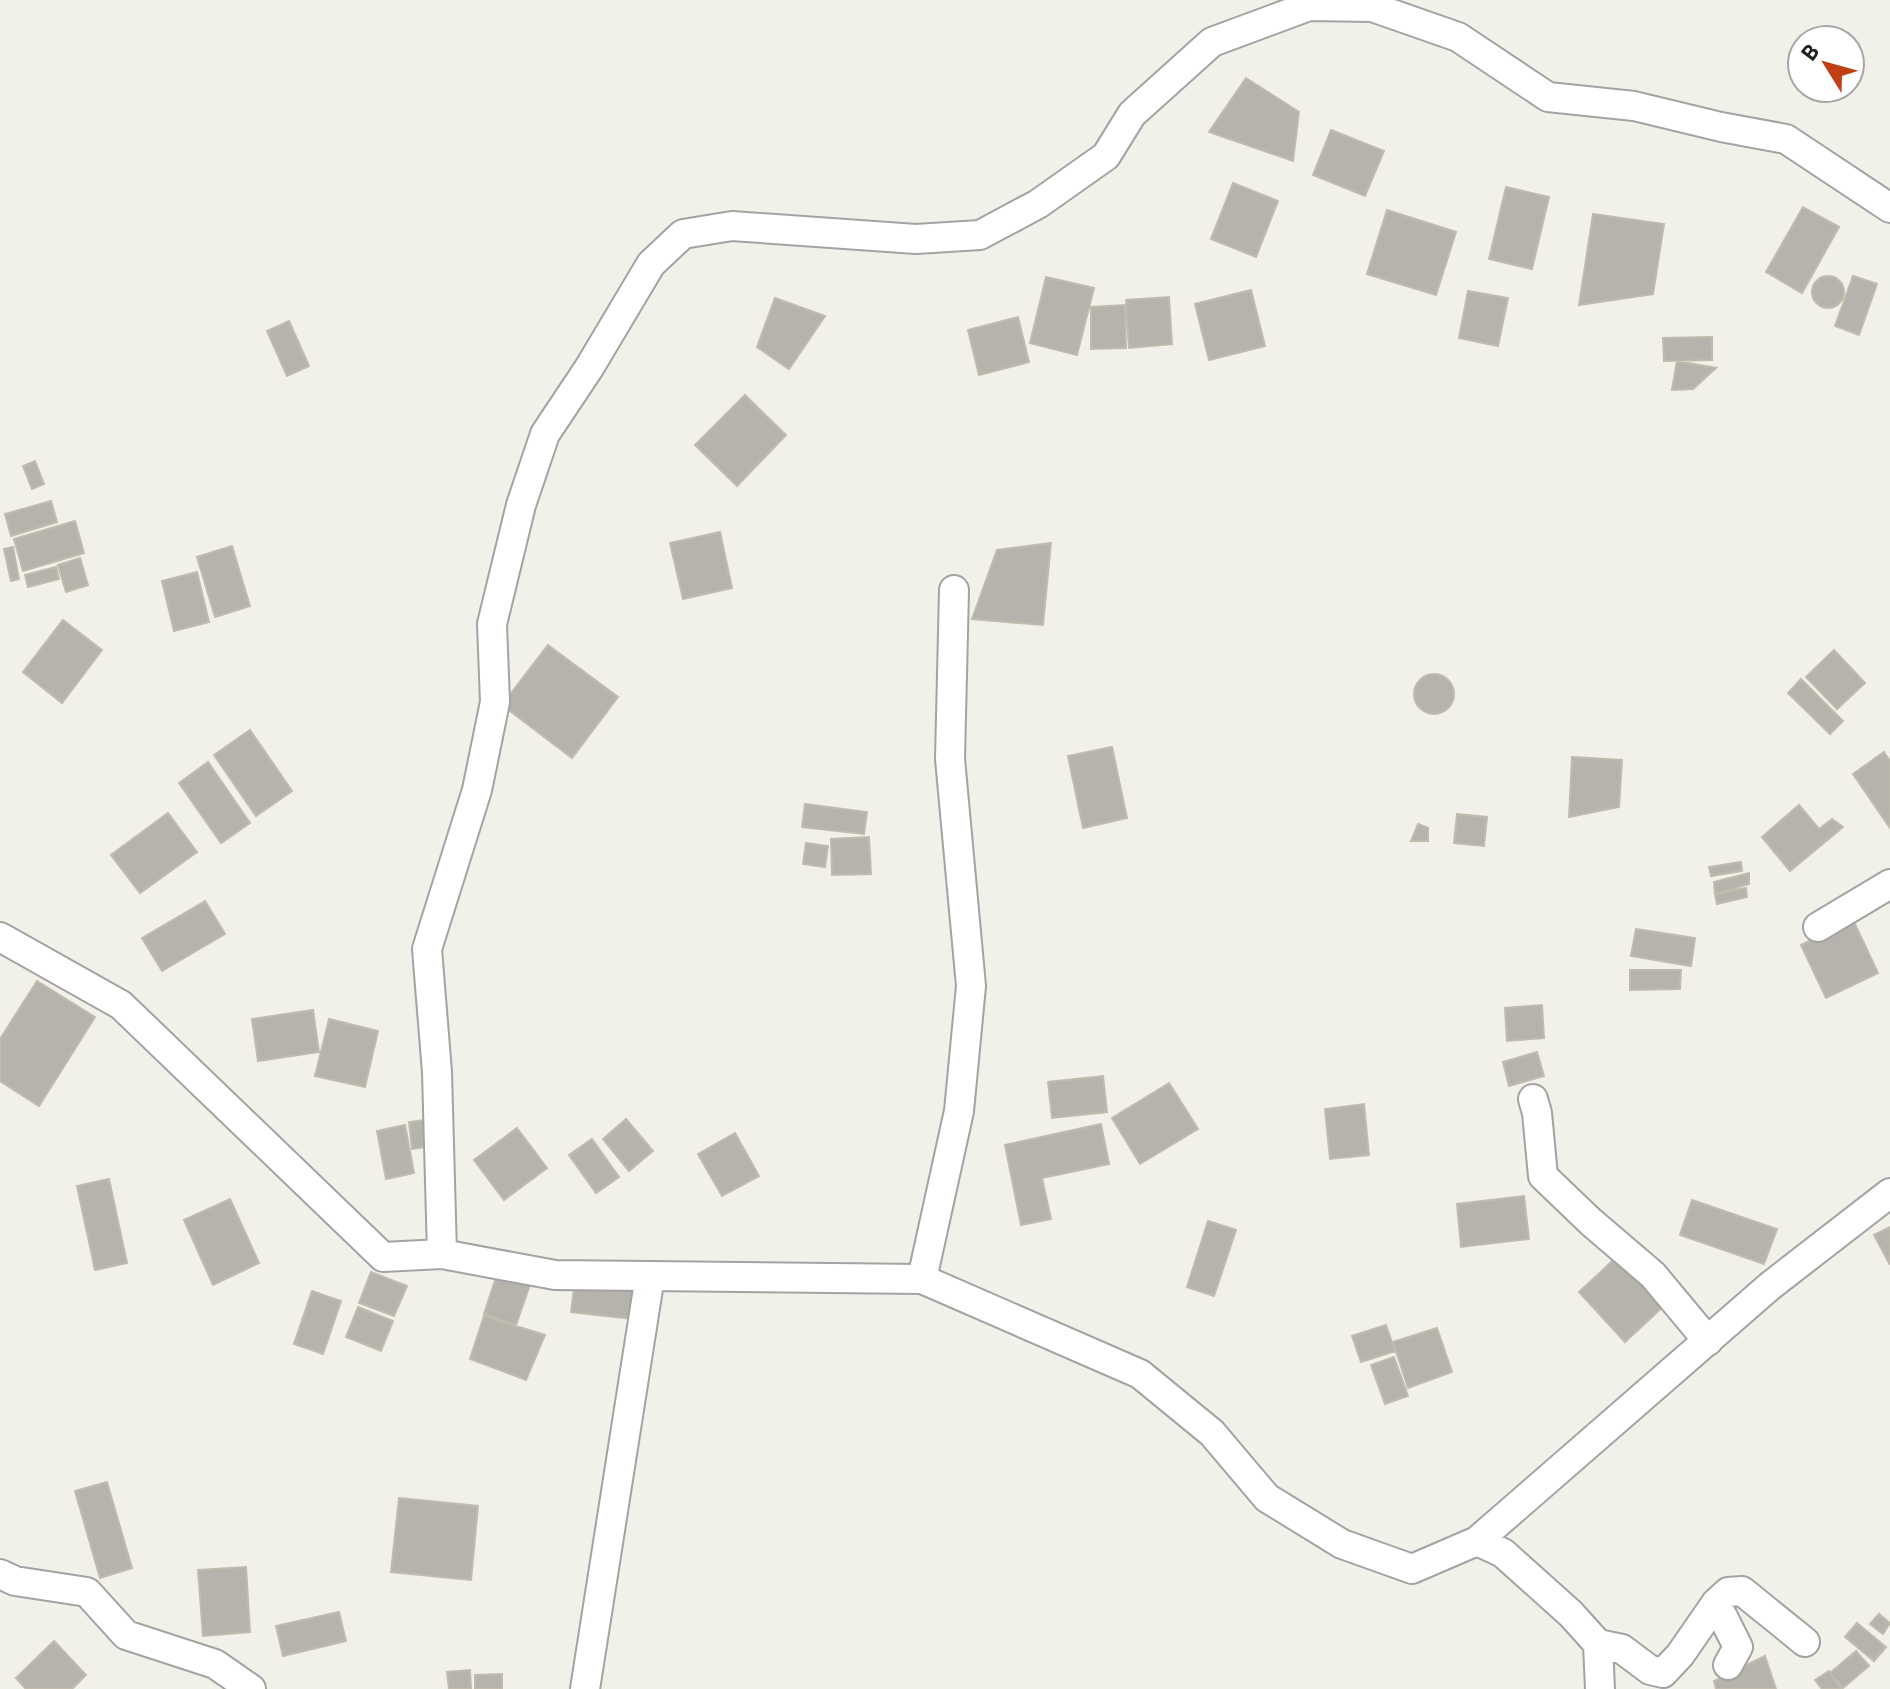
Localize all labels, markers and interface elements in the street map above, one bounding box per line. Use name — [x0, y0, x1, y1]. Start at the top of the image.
north arrow — [1786, 24, 1866, 104]
text: B — [1795, 38, 1824, 65]

